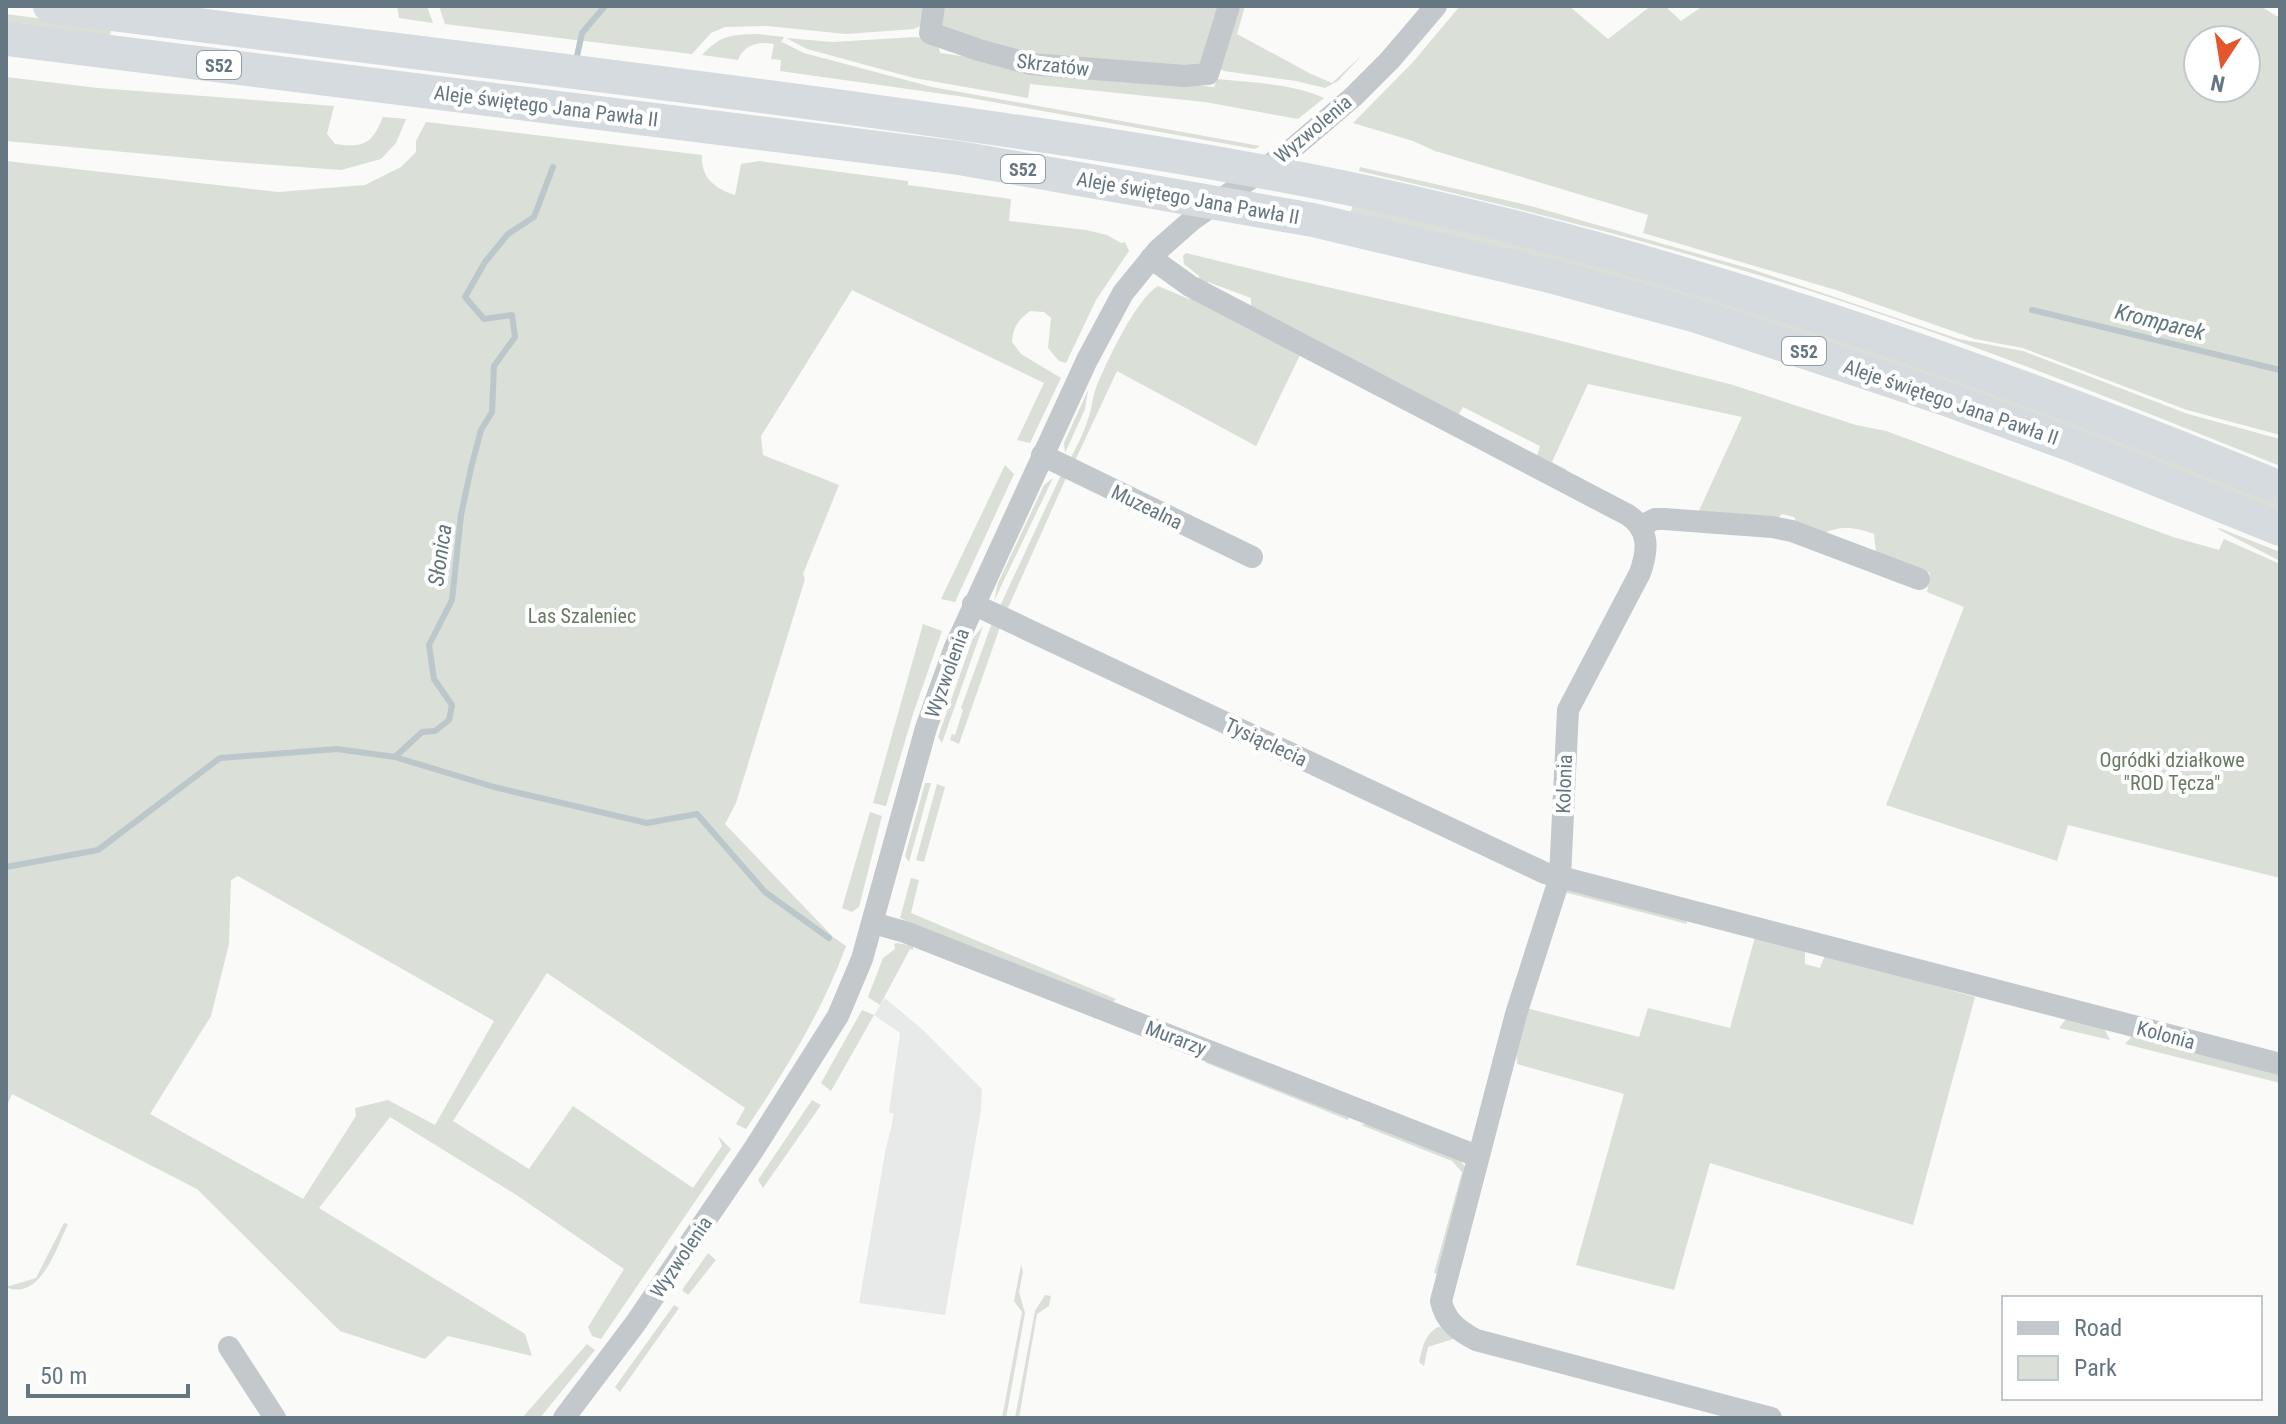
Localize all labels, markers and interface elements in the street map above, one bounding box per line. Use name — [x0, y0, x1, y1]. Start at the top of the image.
north arrow — [2182, 24, 2262, 104]
street label: Skrzatów — [1016, 49, 1090, 81]
road number: S52 — [197, 51, 241, 79]
text: N — [2209, 69, 2227, 97]
street label: Aleje świętego Jana Pawła II — [433, 80, 659, 132]
street label: Wyzwolenia — [1270, 90, 1356, 168]
road number: S52 — [1001, 155, 1045, 183]
street label: Aleje świętego Jana Pawła II — [1075, 167, 1301, 229]
water label: Kromparek — [2113, 299, 2208, 345]
road number: S52 — [1782, 337, 1826, 365]
street label: Aleje świętego Jana Pawła II — [1840, 354, 2062, 450]
street label: Muzealna — [1107, 480, 1187, 534]
water label: Słonica — [423, 522, 457, 588]
park label: Las Szaleniec — [528, 604, 636, 628]
street label: Wyzwolenia — [920, 625, 974, 721]
street label: Tysiąclecia — [1221, 713, 1311, 771]
park label: Ogródki działkowe "ROD Tęcza" — [2099, 748, 2245, 795]
street label: Kolonia — [1551, 754, 1577, 814]
street label: Murarzy — [1142, 1015, 1210, 1061]
street label: Kolonia — [2134, 1016, 2198, 1054]
street label: Wyzwolenia — [645, 1212, 717, 1302]
legend — [2002, 1296, 2262, 1400]
text: Road — [2074, 1314, 2122, 1342]
scale bar — [28, 1348, 188, 1398]
text: Park — [2074, 1354, 2117, 1382]
text: 50 m — [40, 1362, 87, 1390]

